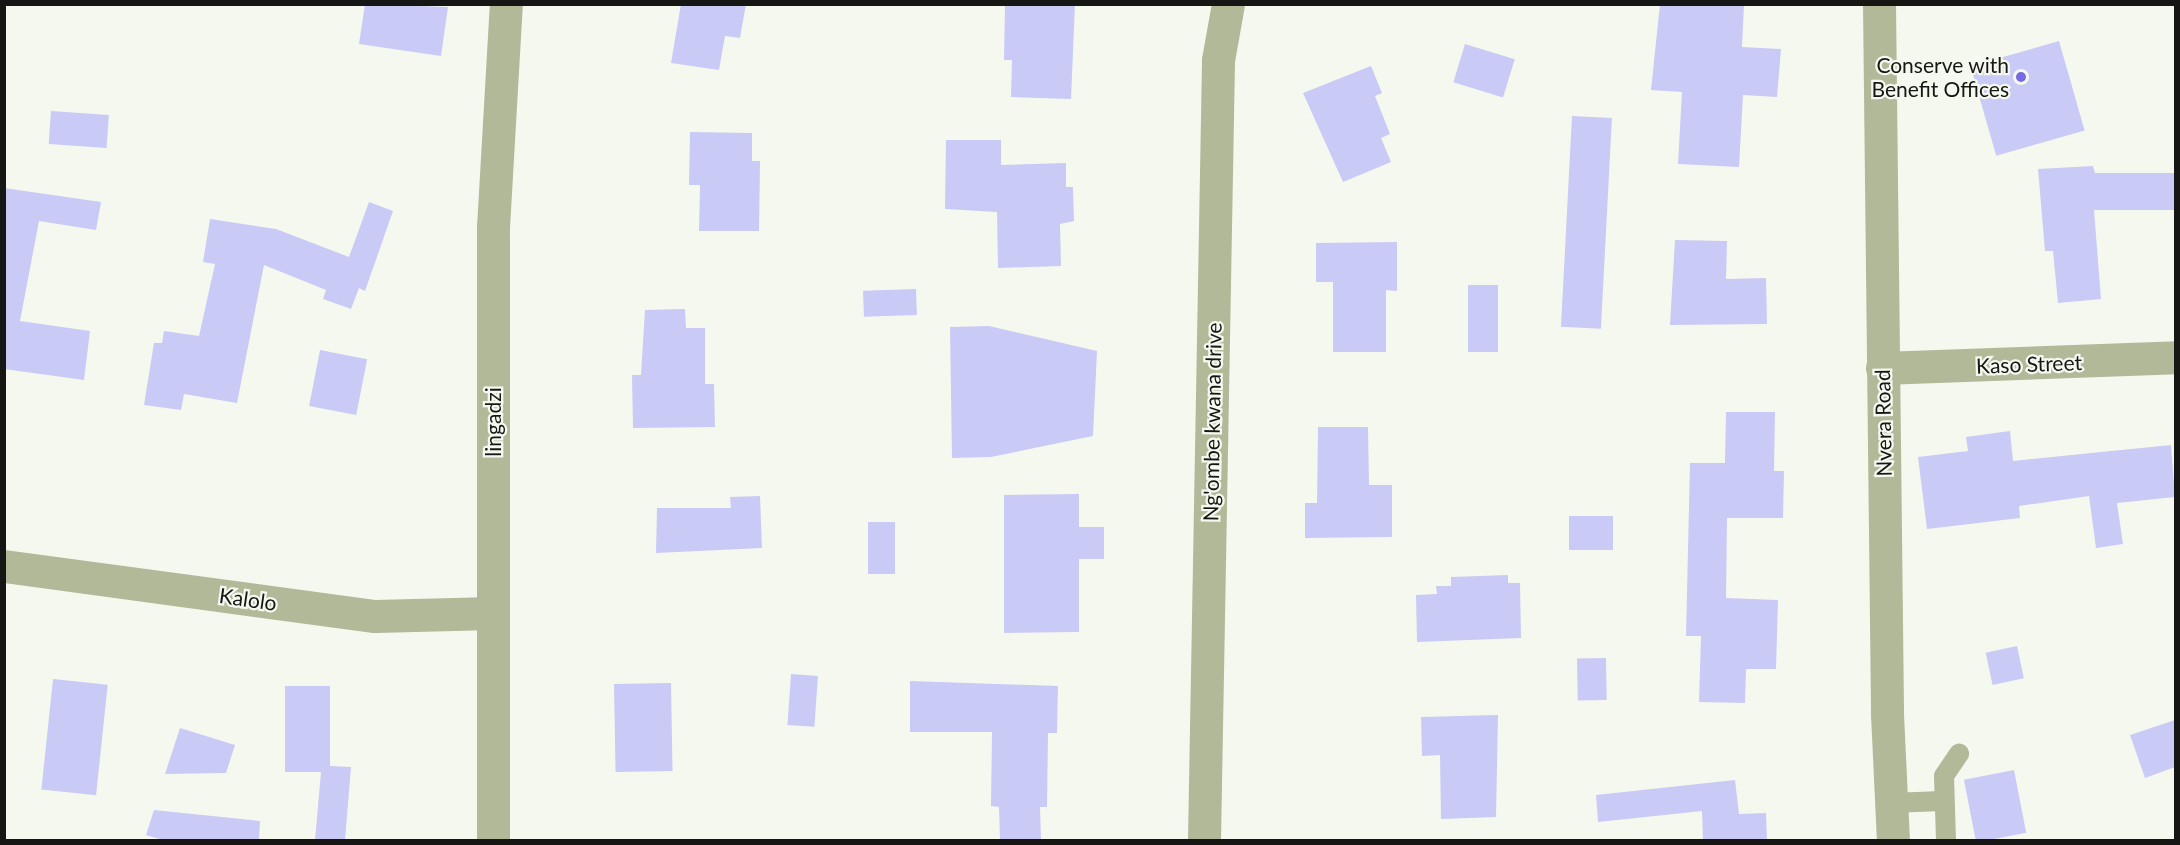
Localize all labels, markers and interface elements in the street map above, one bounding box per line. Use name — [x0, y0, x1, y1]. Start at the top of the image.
place label: Conserve with Benefit Offices — [1871, 52, 2009, 102]
marker: Conserve with Benefit Offices — [2014, 70, 2028, 84]
street label: Ng'ombe kwana drive — [1198, 322, 1226, 522]
street label: Kaso Street — [1976, 350, 2082, 378]
street label: Nvera Road — [1869, 369, 1897, 477]
street label: lingadzi — [480, 387, 506, 457]
street label: Kalolo — [218, 582, 278, 616]

